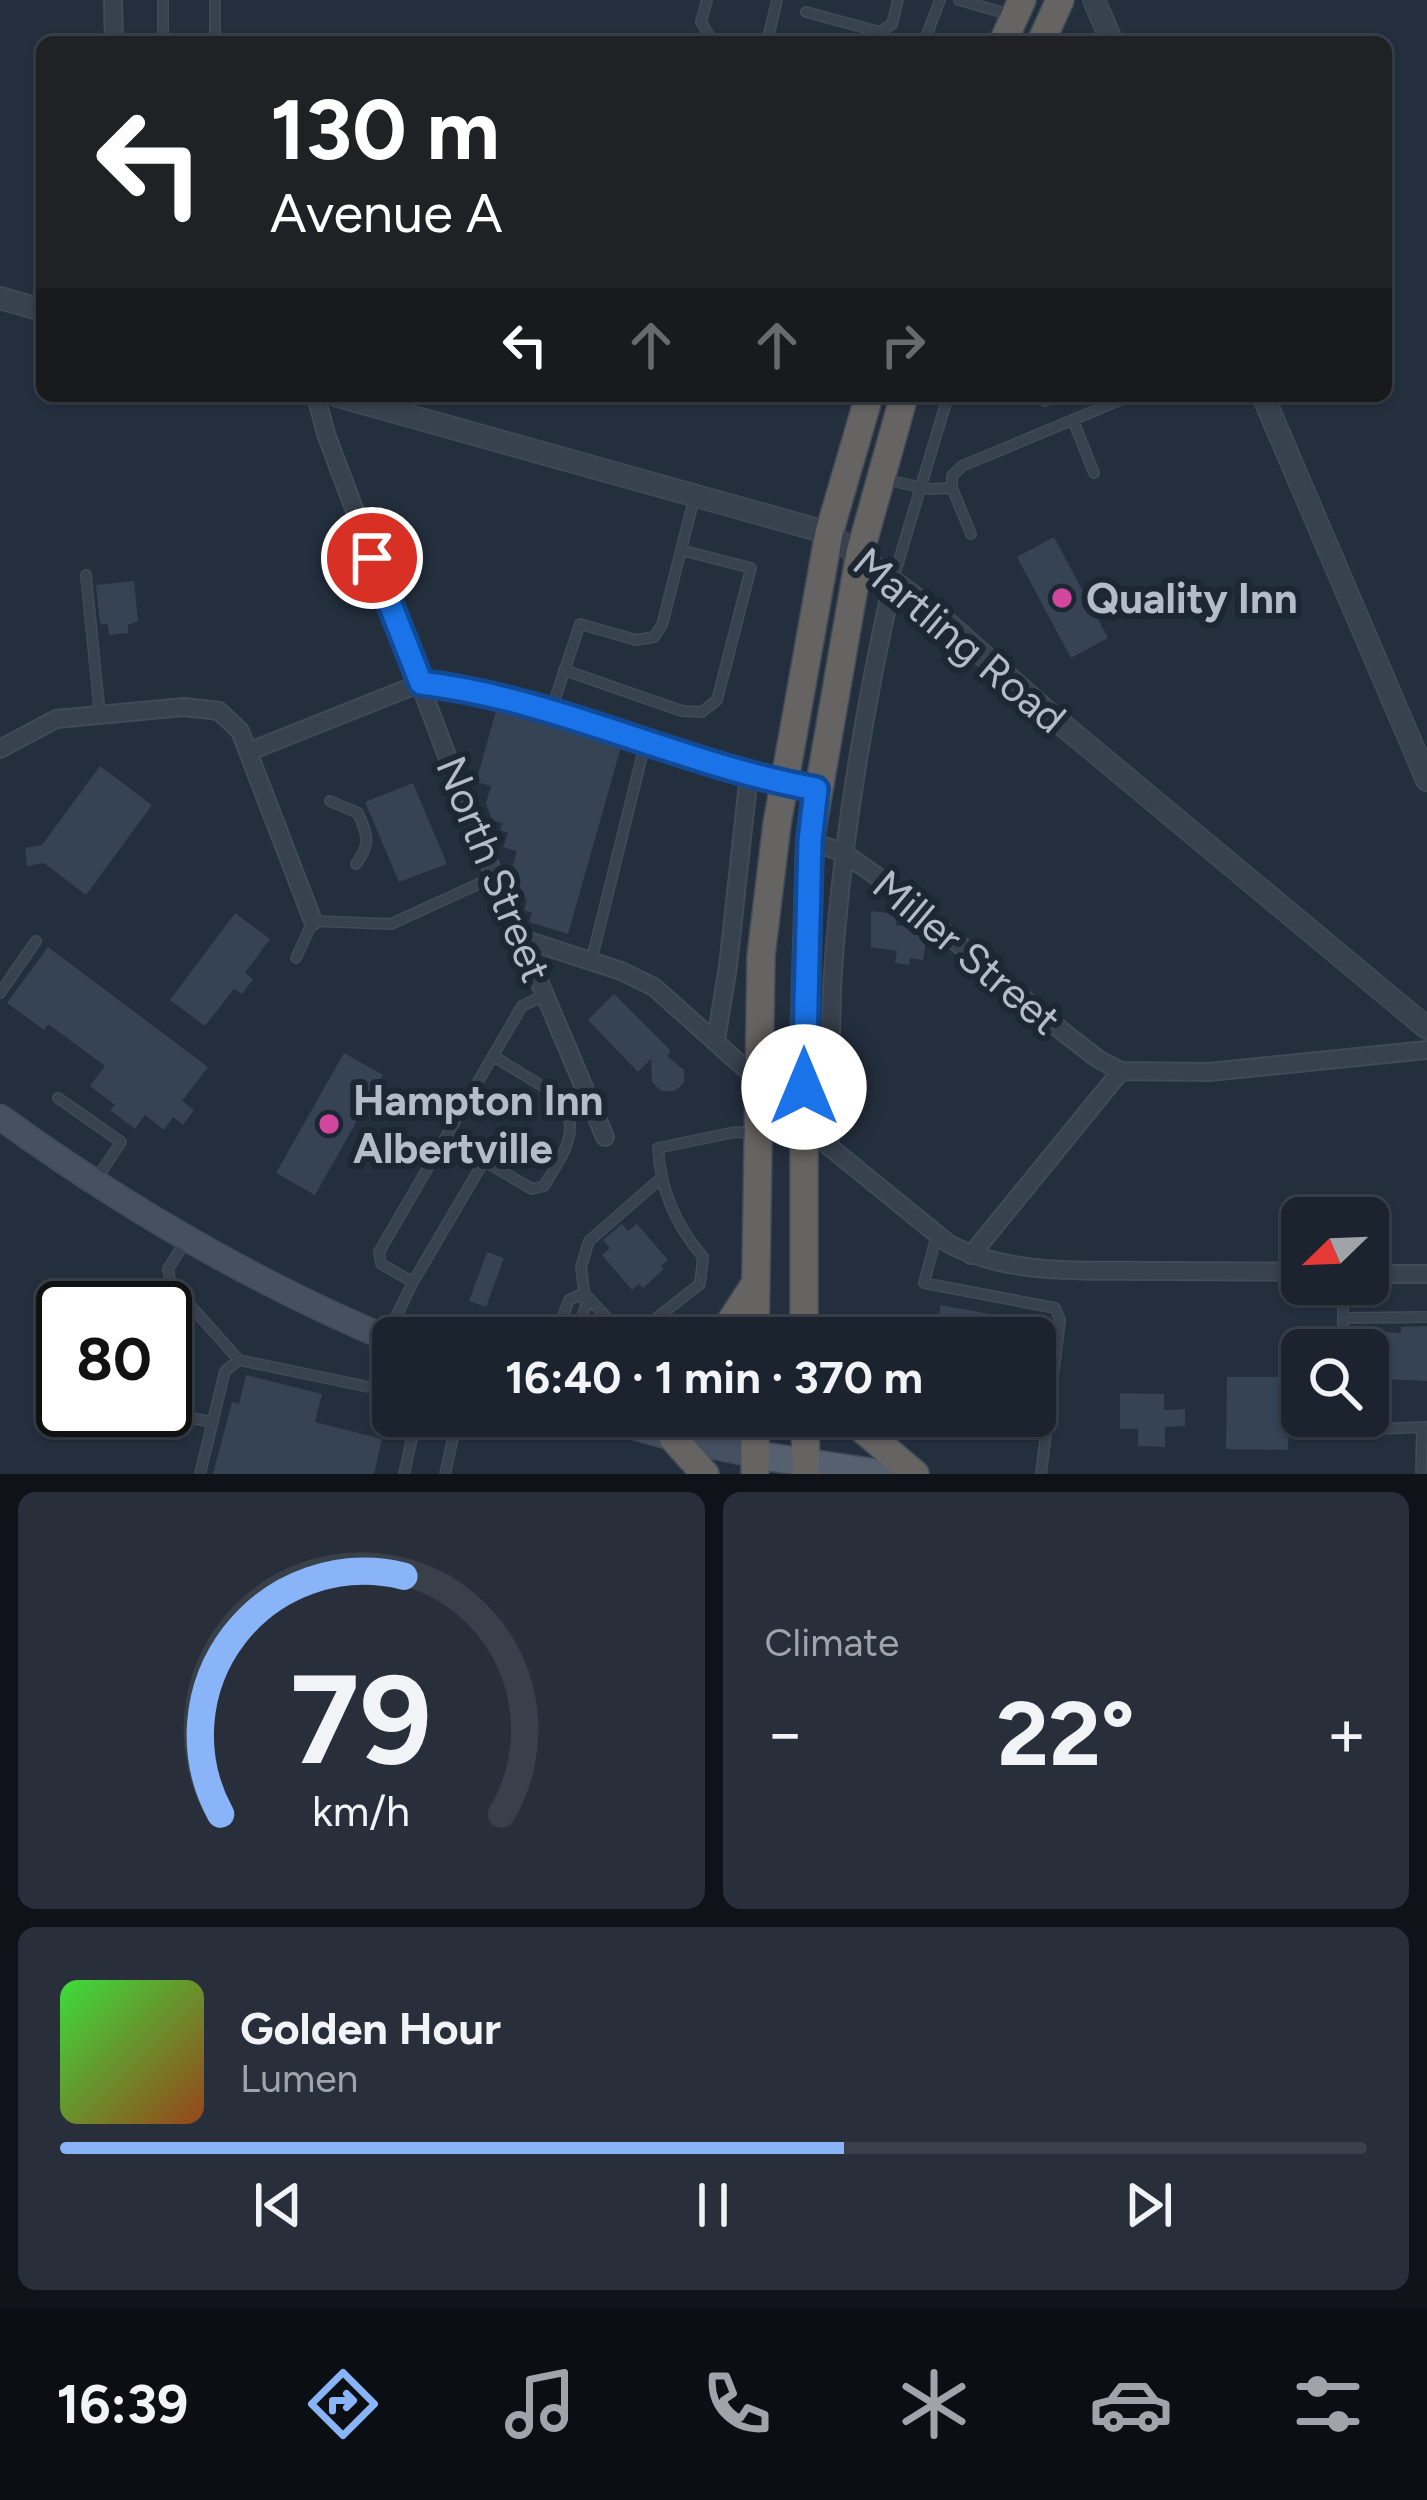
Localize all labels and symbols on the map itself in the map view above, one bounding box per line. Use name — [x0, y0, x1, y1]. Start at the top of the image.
pin — [321, 507, 423, 609]
street label: Martling Road — [843, 537, 1076, 744]
place label: Quality Inn — [1086, 573, 1298, 624]
marker: Quality Inn — [1049, 585, 1075, 611]
street label: North Street — [425, 749, 562, 989]
street label: Miller Street — [863, 859, 1071, 1045]
position arrow — [741, 1024, 867, 1150]
place label: Hampton Inn Albertville — [353, 1075, 603, 1174]
marker: Hampton Inn Albertville — [316, 1111, 342, 1137]
north arrow — [1281, 1197, 1389, 1305]
speed limit sign: 80 — [36, 1281, 192, 1437]

